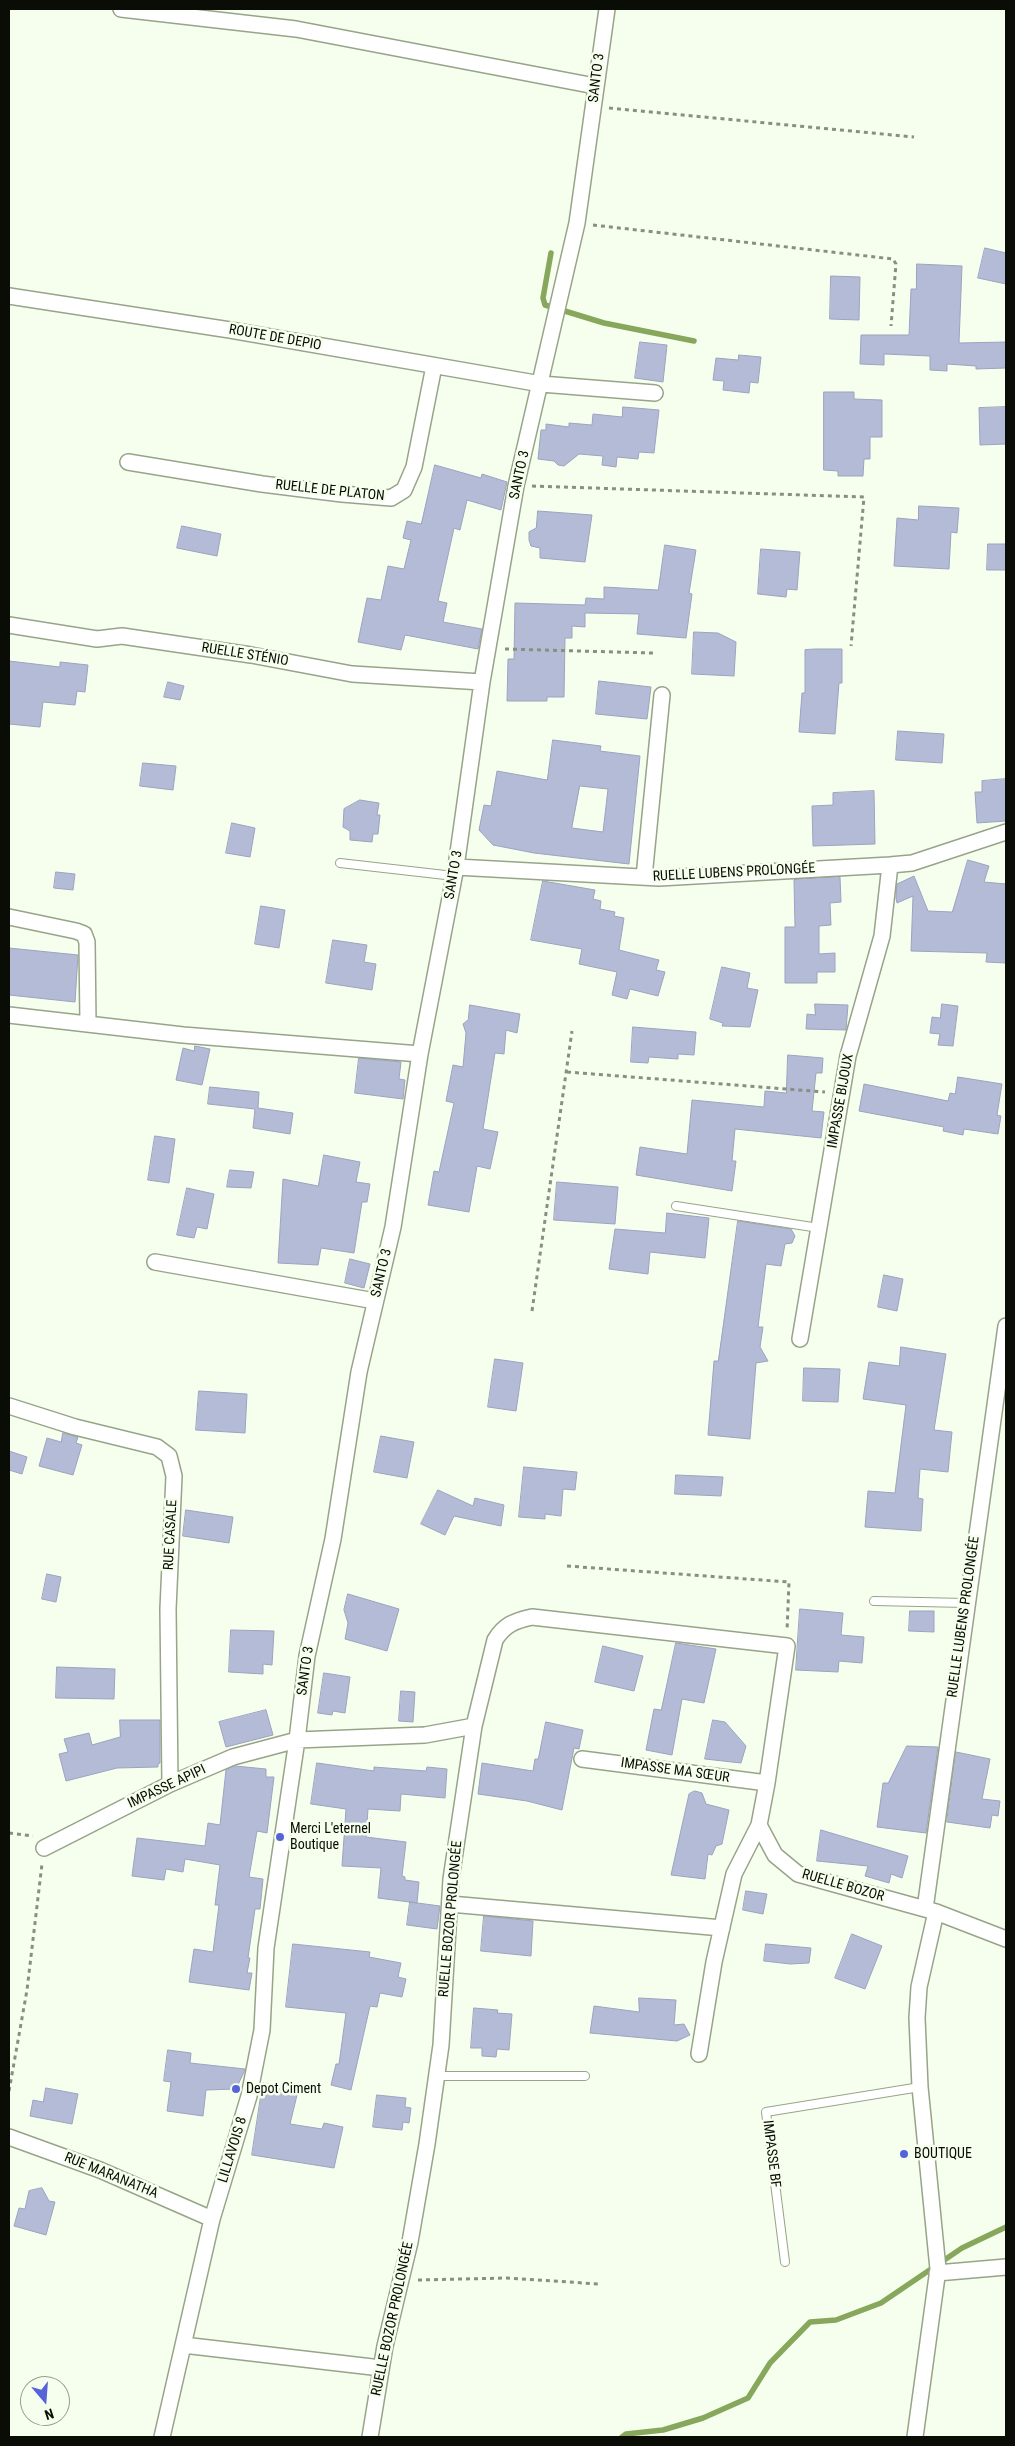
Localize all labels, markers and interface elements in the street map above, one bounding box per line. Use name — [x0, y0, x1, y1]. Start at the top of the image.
street label: SANTO 3 — [586, 52, 608, 104]
street label: ROUTE DE DEPIO — [227, 322, 323, 354]
street label: SANTO 3 — [507, 449, 533, 501]
street label: RUELLE DE PLATON — [275, 477, 385, 505]
street label: RUELLE STÉNIO — [200, 640, 290, 670]
street label: SANTO 3 — [441, 849, 467, 901]
street label: RUELLE LUBENS PROLONGÉE — [652, 860, 816, 886]
street label: IMPASSE BIJOUX — [824, 1052, 858, 1150]
street label: SANTO 3 — [368, 1247, 396, 1299]
street label: RUE CASALE — [161, 1499, 181, 1571]
street label: RUELLE LUBENS PROLONGÉE — [944, 1535, 984, 1699]
street label: SANTO 3 — [294, 1645, 318, 1697]
street label: IMPASSE MA SŒUR — [619, 1755, 731, 1787]
street label: IMPASSE APIPI — [125, 1762, 209, 1812]
place label: Merci L'eternel Boutique — [290, 1821, 371, 1854]
marker: Merci L'eternel Boutique — [274, 1831, 286, 1843]
street label: RUELLE BOZOR PROLONGÉE — [436, 1840, 466, 1998]
street label: RUELLE BOZOR — [800, 1866, 886, 1906]
place label: Depot Ciment — [246, 2081, 321, 2097]
marker: Depot Ciment — [230, 2083, 242, 2095]
street label: LILLAVOIS 8 — [215, 2115, 251, 2185]
street label: IMPASSE BF — [759, 2119, 783, 2189]
place label: BOUTIQUE — [914, 2146, 972, 2162]
marker: BOUTIQUE — [898, 2148, 910, 2160]
street label: RUE MARANATHA — [62, 2150, 160, 2202]
street label: RUELLE BOZOR PROLONGÉE — [368, 2240, 418, 2398]
north arrow — [20, 2376, 70, 2426]
text: N — [43, 2405, 56, 2423]

